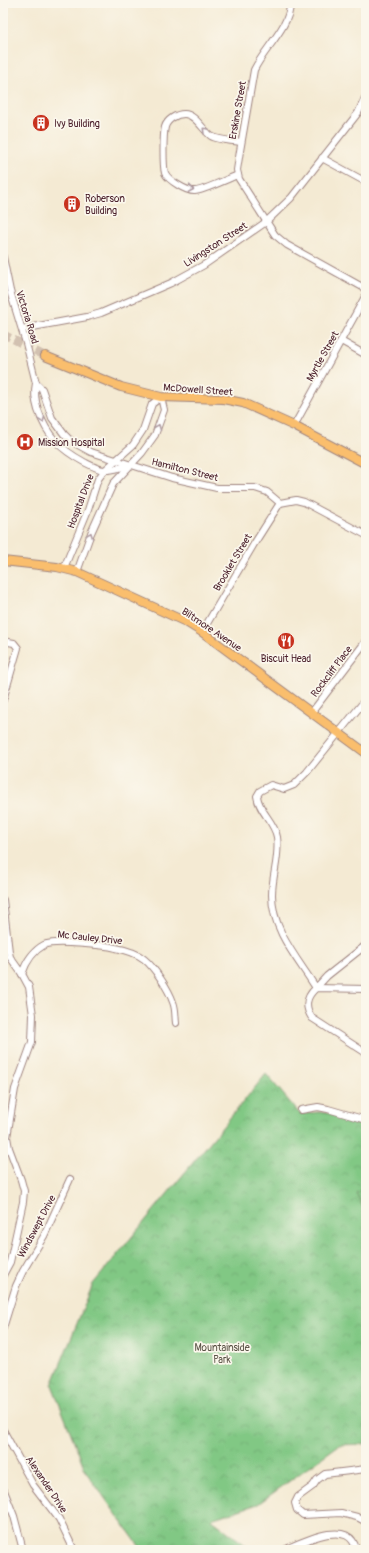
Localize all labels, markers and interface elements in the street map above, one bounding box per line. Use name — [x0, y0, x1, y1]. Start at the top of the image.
street label: Erskine Street — [227, 79, 249, 140]
building icon: Ivy Building — [31, 113, 51, 133]
place label: Ivy Building — [54, 118, 100, 130]
one-way arrow — [202, 127, 210, 135]
one-way arrow — [188, 184, 194, 193]
place label: Roberson Building — [85, 193, 125, 217]
building icon: Roberson Building — [62, 194, 82, 214]
street label: Livingston Street — [182, 219, 250, 270]
street label: Victoria Road — [13, 289, 41, 345]
street label: Myrtle Street — [304, 328, 342, 384]
street label: McDowell Street — [163, 382, 234, 398]
one-way arrow — [38, 417, 46, 424]
one-way arrow — [154, 423, 162, 430]
hospital icon: Mission Hospital — [15, 432, 35, 452]
place label: Mission Hospital — [38, 437, 105, 449]
street label: Hamilton Street — [150, 456, 220, 484]
street label: Hospital Drive — [65, 472, 97, 530]
street label: Brooklet Street — [211, 531, 255, 593]
one-way arrow — [86, 532, 94, 539]
street label: Biltmore Avenue — [179, 605, 244, 654]
restaurant icon: Biscuit Head — [276, 631, 296, 651]
street label: Rockcliff Place — [309, 644, 355, 700]
place label: Biscuit Head — [261, 653, 311, 665]
street label: Mc Cauley Drive — [57, 929, 123, 947]
street label: Windswept Drive — [15, 1193, 58, 1260]
park label: Mountainside Park — [194, 1342, 250, 1366]
street label: Alexander Drive — [23, 1454, 70, 1515]

